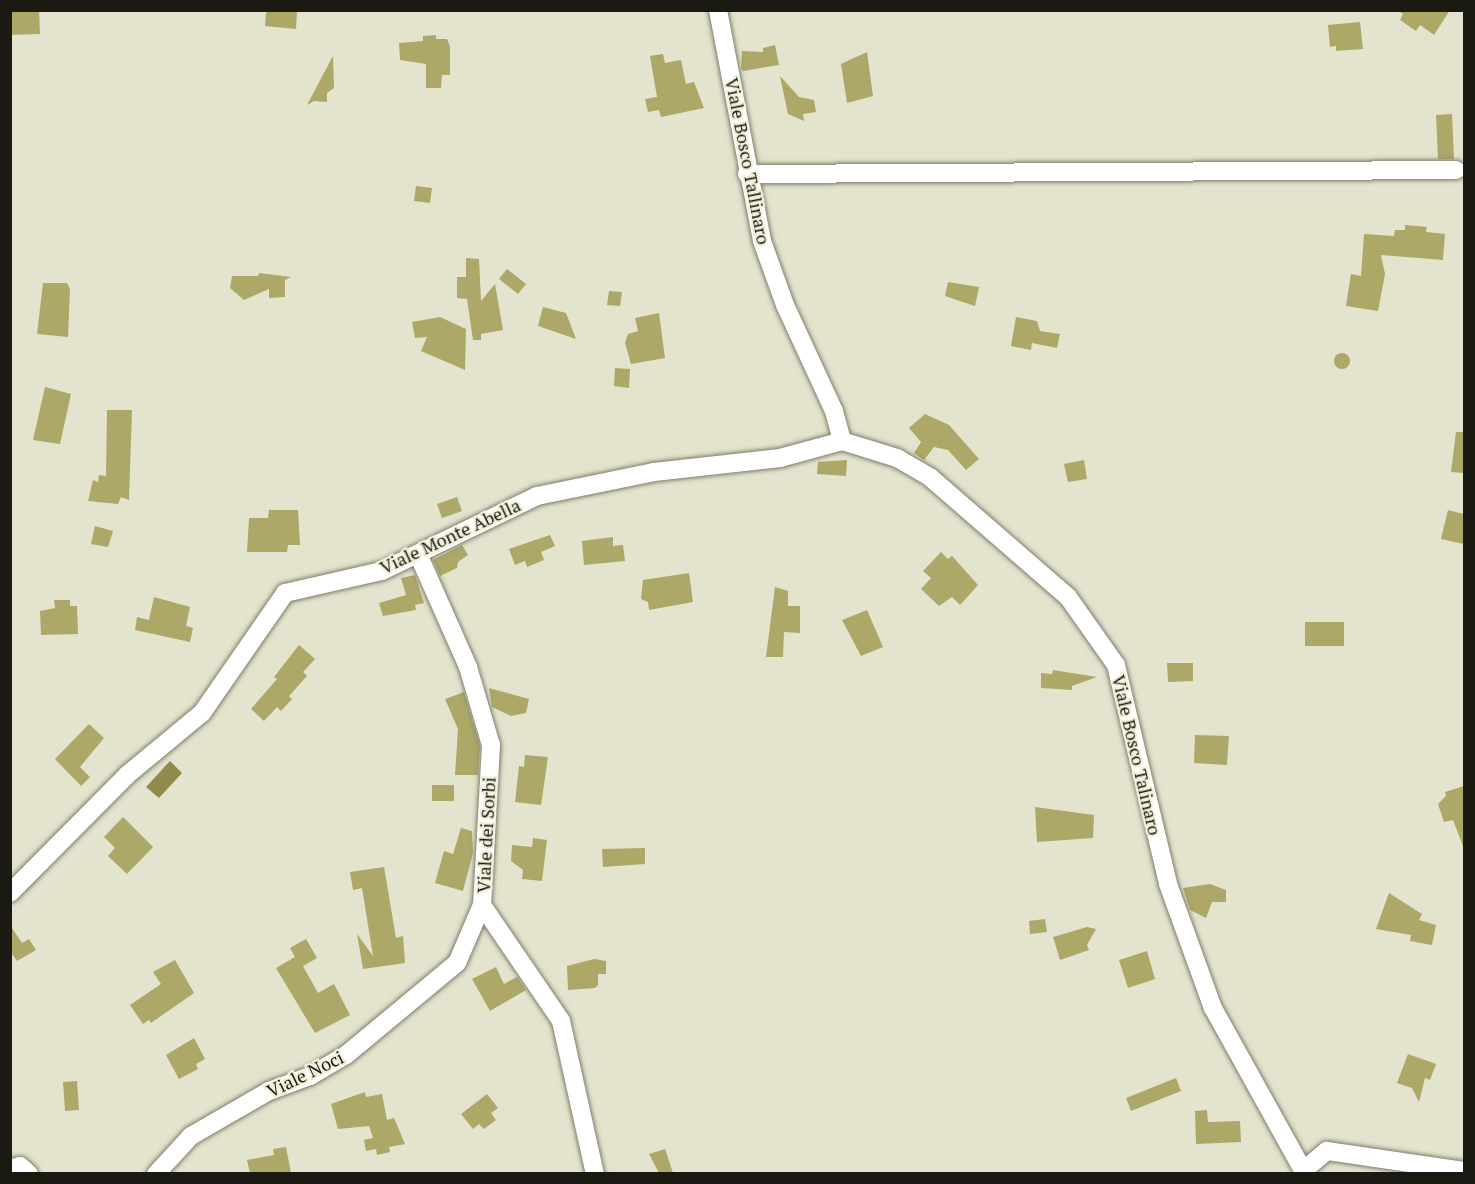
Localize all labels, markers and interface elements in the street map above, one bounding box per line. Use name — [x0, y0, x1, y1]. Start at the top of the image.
street label: Viale Bosco Tallinaro — [721, 76, 775, 246]
street label: Viale Monte Abella — [376, 494, 524, 578]
street label: Viale Bosco Talinaro — [1108, 673, 1166, 837]
street label: Viale dei Sorbi — [472, 776, 500, 894]
street label: Viale Noci — [263, 1046, 347, 1102]

